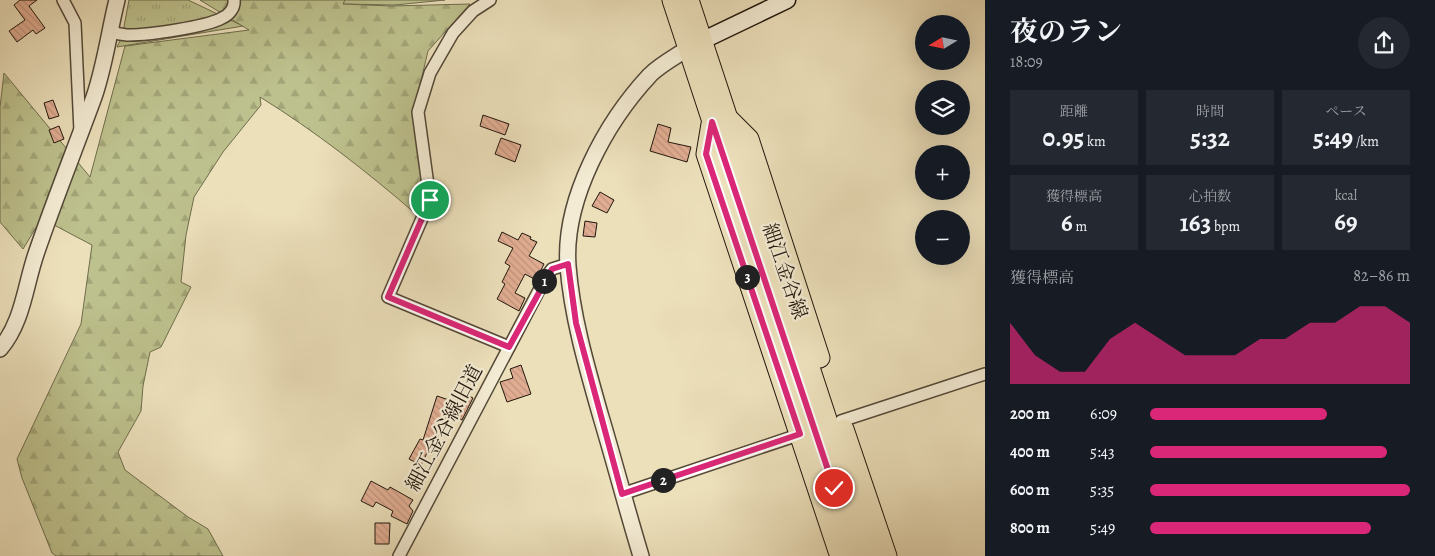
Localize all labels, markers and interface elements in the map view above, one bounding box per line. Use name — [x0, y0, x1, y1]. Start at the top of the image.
text: 夜のラン — [1010, 13, 1122, 51]
north arrow — [915, 15, 970, 70]
map controls — [915, 15, 970, 265]
button: share — [1358, 17, 1410, 69]
text: 18:09 — [1010, 51, 1043, 73]
button: layers — [915, 80, 970, 135]
text: 距離 — [1060, 102, 1088, 121]
text: 時間 — [1196, 102, 1224, 121]
text: ペース — [1325, 102, 1367, 121]
text: 0.95 — [1042, 121, 1084, 155]
text: 5:32 — [1190, 121, 1230, 155]
text: 5:49 — [1313, 121, 1353, 155]
text: km — [1084, 132, 1106, 151]
text: /km — [1353, 132, 1379, 151]
button: + — [915, 145, 970, 200]
pin — [409, 179, 451, 221]
icon: arrive — [416, 186, 444, 214]
text: kcal — [1335, 186, 1357, 205]
text: 獲得標高 — [1046, 187, 1102, 206]
text: 心拍数 — [1189, 187, 1231, 206]
text: 69 — [1334, 205, 1358, 239]
text: 6 — [1061, 206, 1073, 240]
text: 163 — [1180, 206, 1211, 240]
button: − — [915, 210, 970, 265]
text: m — [1073, 217, 1087, 236]
text: bpm — [1211, 217, 1240, 236]
street label: 細江金谷線 — [756, 219, 814, 323]
pin: 3 — [734, 264, 760, 290]
text: 82–86 m — [1353, 265, 1410, 287]
text: 獲得標高 — [1010, 267, 1074, 289]
pin: 1 — [532, 268, 556, 294]
text: 3 — [744, 268, 751, 287]
text: 1 — [542, 272, 547, 291]
street label: 細江金谷線旧道 — [399, 360, 489, 496]
text: 200 m — [1010, 403, 1050, 425]
text: 6:09 — [1090, 403, 1117, 425]
text: 400 m — [1010, 441, 1050, 463]
text: 5:43 — [1090, 441, 1115, 463]
pin — [813, 467, 855, 509]
pin: 2 — [650, 468, 676, 492]
text: 2 — [660, 471, 667, 490]
icon: check — [820, 474, 848, 502]
text: 600 m — [1010, 479, 1050, 501]
text: 5:35 — [1090, 479, 1114, 501]
text: 800 m — [1010, 517, 1050, 539]
text: 5:49 — [1090, 517, 1115, 539]

